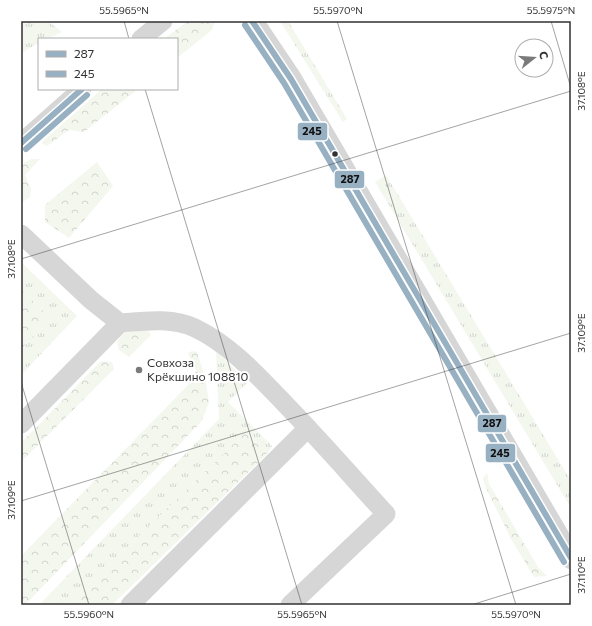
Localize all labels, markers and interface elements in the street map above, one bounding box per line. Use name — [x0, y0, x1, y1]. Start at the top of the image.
text: 55.5965°N — [99, 4, 149, 16]
text: 55.5970°N — [313, 4, 363, 16]
text: 55.5975°N — [527, 4, 575, 16]
legend — [38, 38, 178, 90]
north arrow — [514, 38, 554, 78]
text: 287 — [74, 46, 94, 60]
text: С — [537, 49, 551, 61]
text: 245 — [74, 66, 95, 80]
text: 37.108°E — [575, 71, 587, 111]
line badge: 245 — [297, 122, 328, 141]
text: 245 — [302, 124, 322, 137]
unlabelled marker — [330, 149, 340, 159]
line badge: 287 — [334, 170, 365, 189]
text: 287 — [341, 172, 359, 185]
text: 37.108°E — [5, 239, 17, 279]
text: 37.109°E — [575, 313, 587, 353]
place label: Совхоза Крёкшино 108810 — [147, 355, 249, 383]
marker: Совхоза Крёкшино 108810 — [134, 365, 144, 375]
line badge: 287 — [477, 414, 507, 433]
text: 287 — [483, 416, 501, 429]
line badge: 245 — [485, 443, 516, 463]
text: 245 — [490, 446, 510, 459]
text: 37.109°E — [5, 480, 17, 520]
text: 37.110°E — [575, 556, 587, 594]
text: 55.5960°N — [64, 608, 114, 620]
text: 55.5965°N — [277, 608, 327, 620]
text: 55.5970°N — [491, 608, 541, 620]

